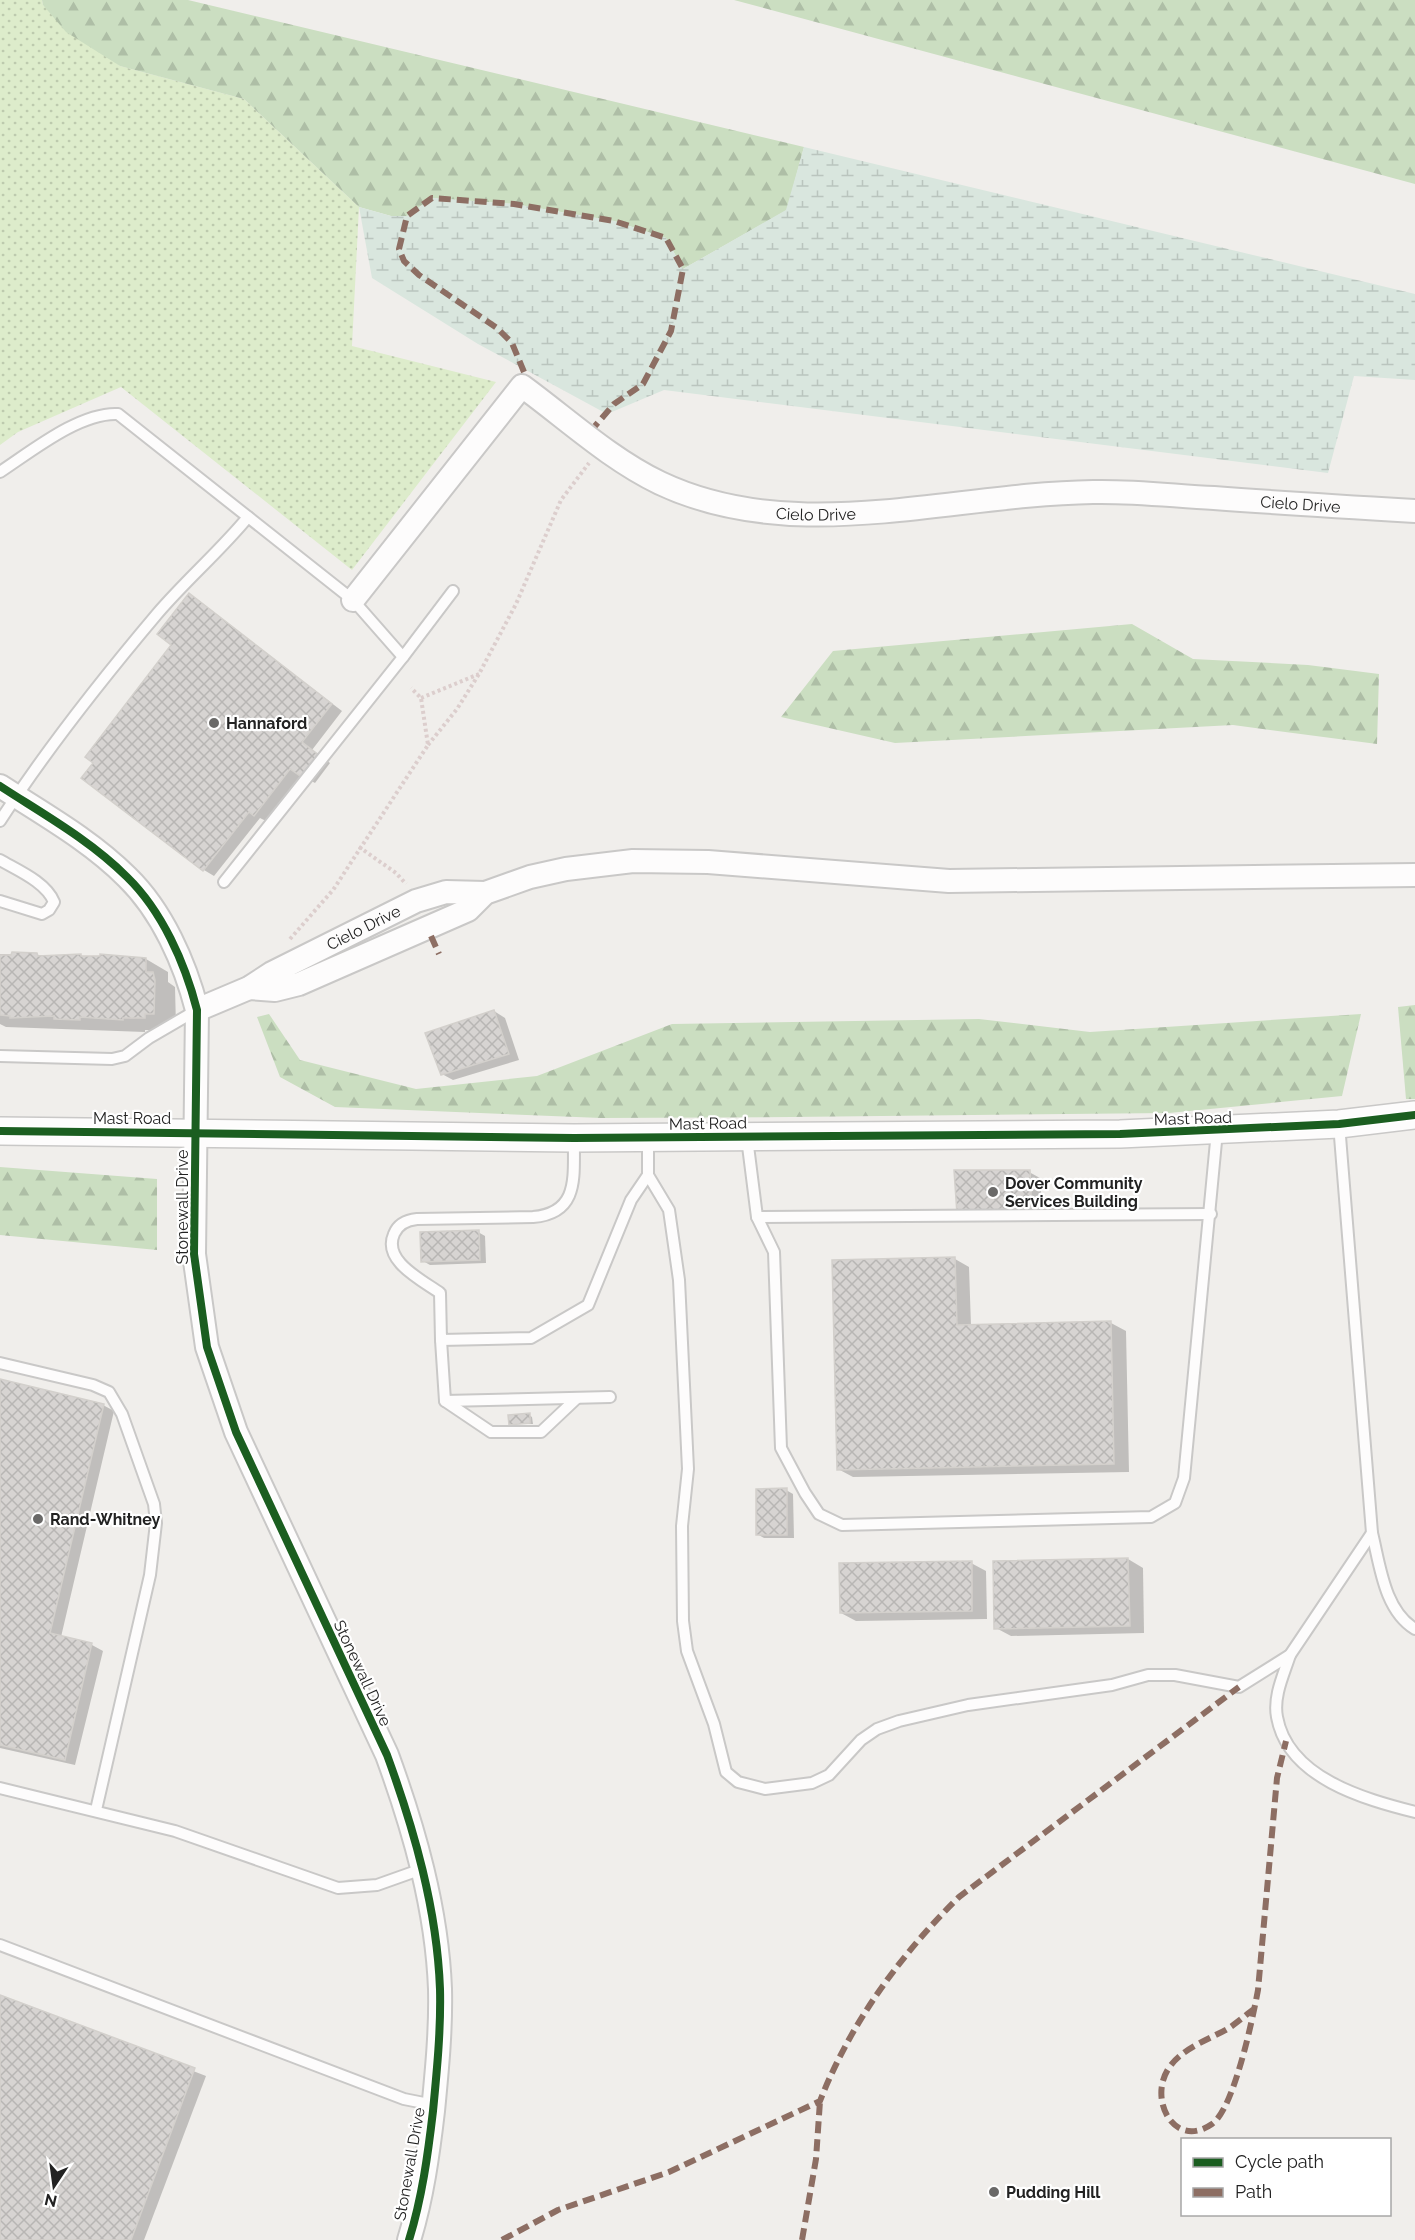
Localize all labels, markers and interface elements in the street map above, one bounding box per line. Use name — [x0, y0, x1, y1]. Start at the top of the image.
street label: Cielo Drive — [1260, 492, 1341, 516]
street label: Cielo Drive — [775, 504, 856, 525]
place label: Hannaford — [226, 714, 307, 733]
marker: Hannaford — [207, 716, 221, 730]
street label: Cielo Drive — [323, 901, 404, 954]
street label: Mast Road — [1154, 1108, 1232, 1129]
street label: Mast Road — [93, 1109, 171, 1128]
street label: Mast Road — [669, 1113, 747, 1134]
street label: Stonewall Drive — [173, 1150, 192, 1264]
place label: Dover Community Services Building — [1005, 1174, 1143, 1211]
marker: Dover Community Services Building — [986, 1185, 1000, 1199]
place label: Rand-Whitney — [50, 1510, 161, 1529]
marker: Rand-Whitney — [31, 1512, 45, 1526]
street label: Stonewall Drive — [330, 1617, 395, 1729]
street label: Stonewall Drive — [390, 2106, 429, 2222]
legend — [1181, 2138, 1391, 2216]
text: Cycle path — [1235, 2151, 1324, 2172]
north arrow — [24, 2156, 84, 2216]
text: Path — [1235, 2181, 1272, 2202]
place label: Pudding Hill — [1006, 2183, 1101, 2202]
marker: Pudding Hill — [987, 2185, 1001, 2199]
text: N — [43, 2189, 59, 2211]

